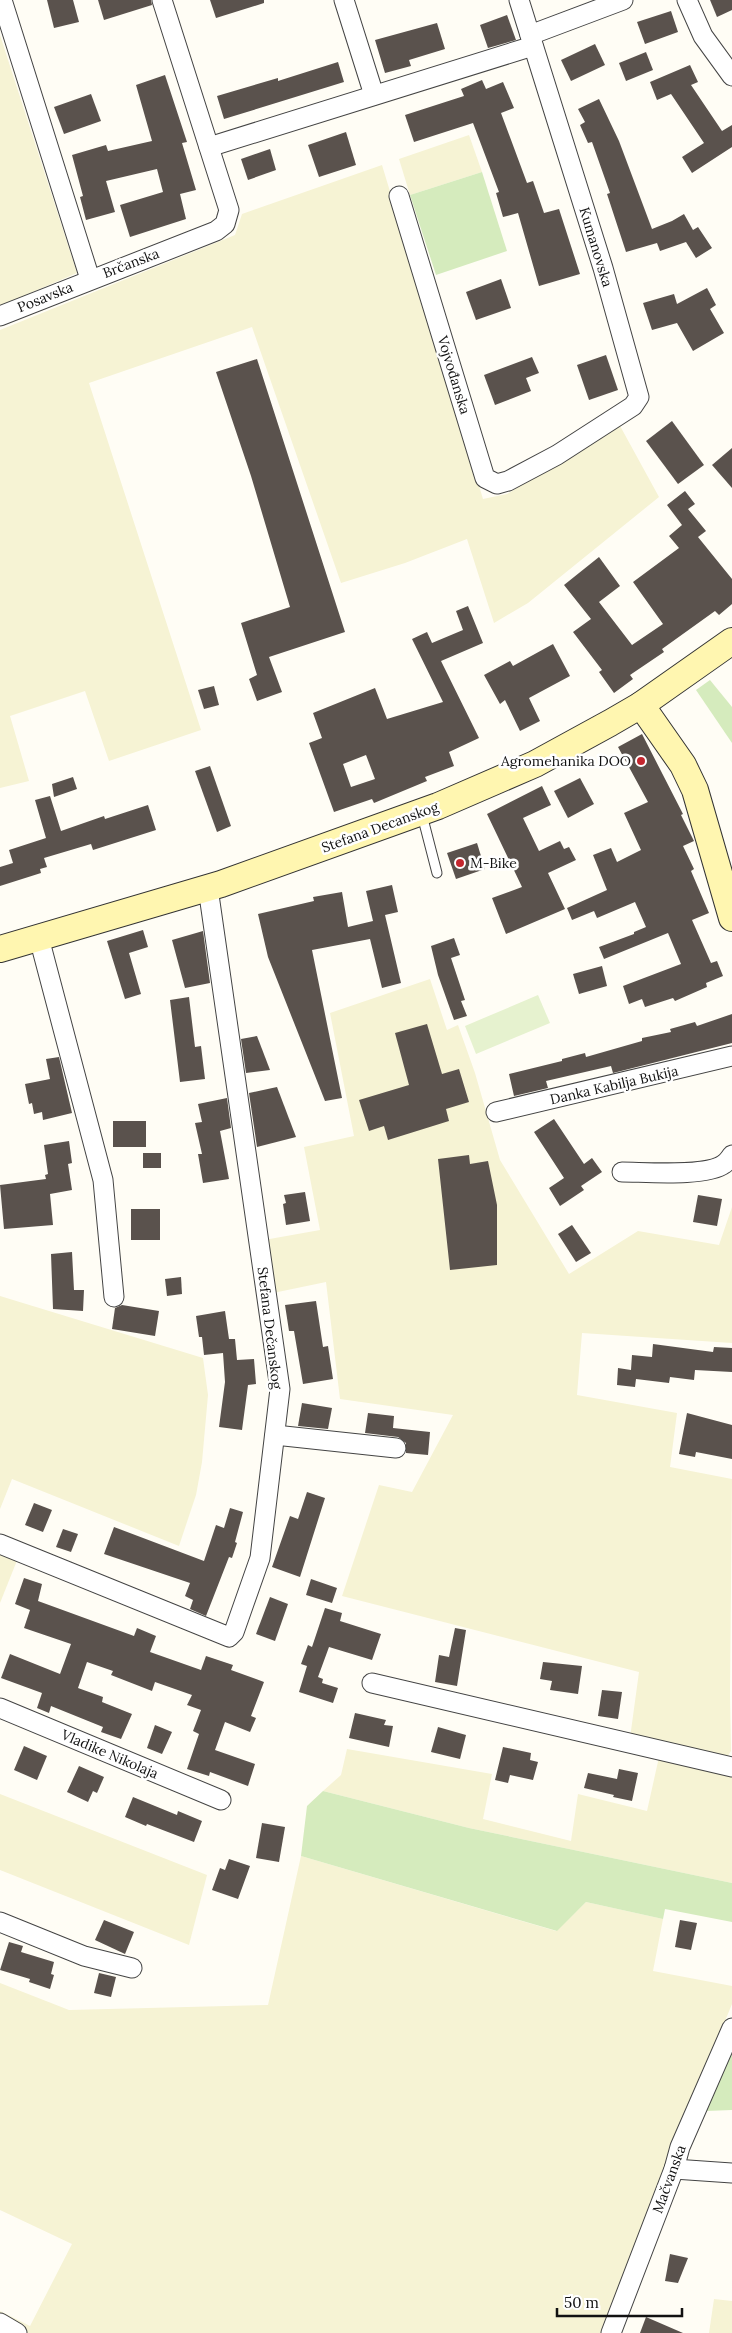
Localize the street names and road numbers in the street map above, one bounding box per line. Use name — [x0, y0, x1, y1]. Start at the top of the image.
street label: Kumanovska — [575, 205, 617, 289]
street label: Brčanska — [100, 244, 162, 282]
street label: Posavska — [15, 278, 75, 316]
street label: Vojvođanska — [433, 333, 474, 416]
street label: Stefana Decanskog — [319, 797, 441, 857]
street label: Danka Kabilja Bukija — [548, 1061, 680, 1109]
street label: Stefana Dečanskog — [254, 1266, 286, 1390]
street label: Vladike Nikolaja — [58, 1725, 161, 1783]
street label: Mačvanska — [648, 2142, 690, 2216]

